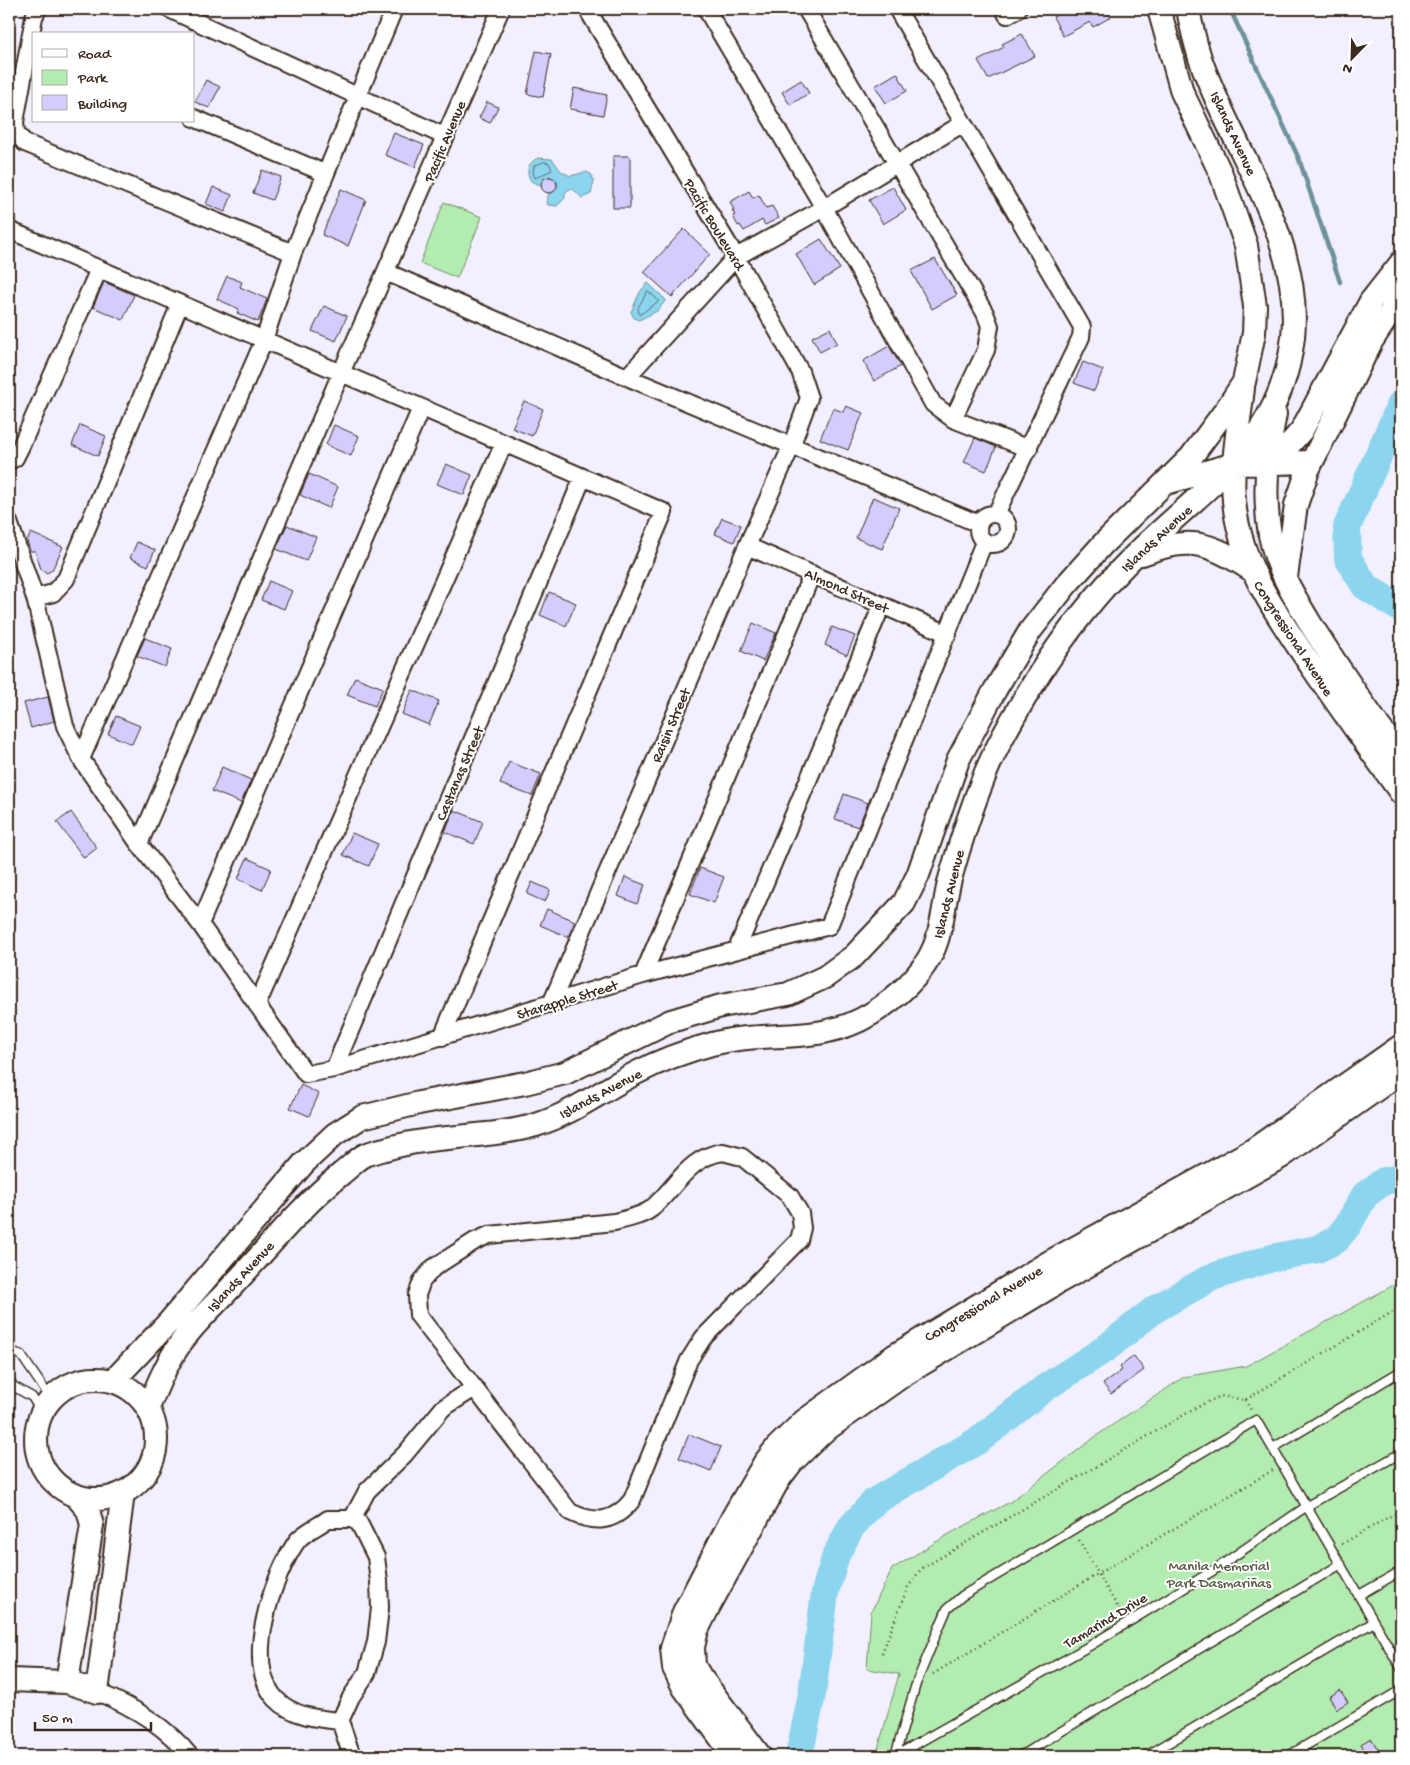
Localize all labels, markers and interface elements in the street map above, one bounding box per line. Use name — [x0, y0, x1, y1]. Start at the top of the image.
legend — [32, 32, 195, 122]
north arrow — [1328, 32, 1378, 82]
text: Road — [78, 46, 112, 64]
text: N — [1340, 58, 1355, 77]
text: Park — [77, 70, 108, 88]
street label: Islands Avenue — [1205, 89, 1260, 179]
text: Building — [77, 96, 127, 114]
street label: Pacific Avenue — [420, 98, 471, 186]
street label: Pacific Boulevard — [678, 175, 748, 275]
street label: Islands Avenue — [1118, 502, 1197, 577]
street label: Almond Street — [801, 565, 893, 619]
street label: Congressional Avenue — [1248, 578, 1337, 700]
street label: Raisin Street — [648, 684, 696, 766]
street label: Castanas Street — [433, 722, 490, 824]
street label: Islands Avenue — [930, 848, 970, 941]
street label: Starapple Street — [515, 976, 622, 1025]
street label: Islands Avenue — [557, 1065, 646, 1124]
street label: Islands Avenue — [204, 1238, 279, 1317]
street label: Congressional Avenue — [922, 1262, 1046, 1347]
park label: Manila Memorial Park Dasmariñas — [1166, 1558, 1272, 1593]
street label: Tamarind Drive — [1060, 1590, 1151, 1654]
scale bar — [35, 1700, 151, 1732]
text: 50 m — [42, 1710, 73, 1728]

